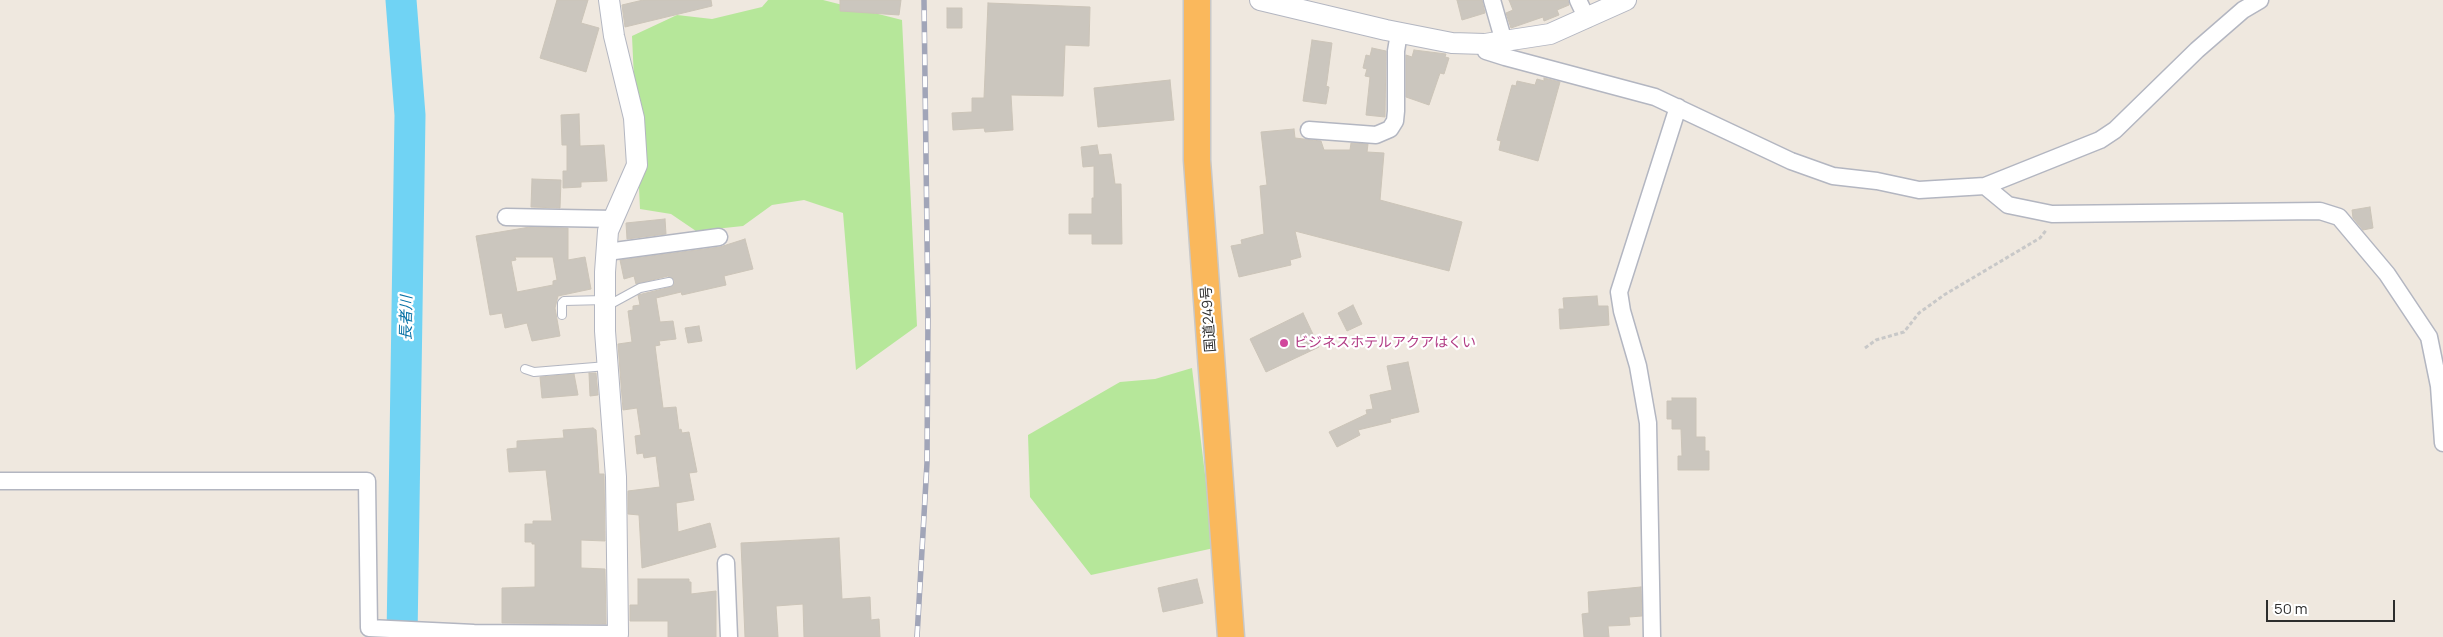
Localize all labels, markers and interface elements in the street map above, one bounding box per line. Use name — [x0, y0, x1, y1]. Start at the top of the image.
street label: 国道249号 — [1198, 285, 1220, 353]
water label: 長者川 — [398, 295, 416, 341]
place label: ビジネスホテルアクアはくい — [1294, 335, 1476, 351]
marker: ビジネスホテルアクアはくい — [1278, 337, 1290, 349]
scale bar — [2268, 590, 2397, 622]
text: 50 m — [2274, 598, 2308, 619]

